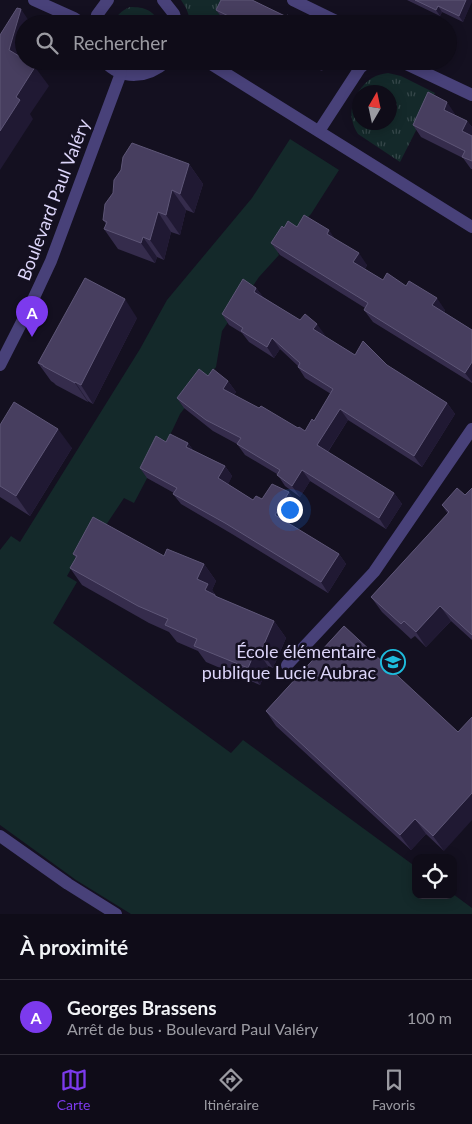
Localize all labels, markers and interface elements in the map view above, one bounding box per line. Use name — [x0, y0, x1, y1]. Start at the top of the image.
search box — [15, 15, 457, 70]
icon: search — [33, 29, 61, 57]
text: Rechercher — [73, 31, 167, 54]
north arrow — [352, 85, 397, 130]
street label: Boulevard Paul Valéry — [12, 115, 94, 284]
pin: A — [16, 296, 48, 337]
your location — [277, 497, 303, 523]
place label: École élémentaire publique Lucie Aubrac — [202, 640, 376, 683]
school or university icon: École élémentaire publique Lucie Aubrac — [380, 649, 406, 675]
map controls — [412, 854, 457, 899]
button: locate — [412, 854, 457, 899]
text: À proximité — [20, 934, 128, 959]
text: Georges Brassens — [67, 996, 217, 1019]
text: A — [30, 1008, 42, 1027]
text: 100 m — [407, 1008, 452, 1027]
text: Arrêt de bus · Boulevard Paul Valéry — [67, 1019, 318, 1038]
tab: Carte — [57, 1066, 90, 1113]
tab: Itinéraire — [204, 1066, 259, 1113]
tab: Favoris — [372, 1066, 415, 1113]

